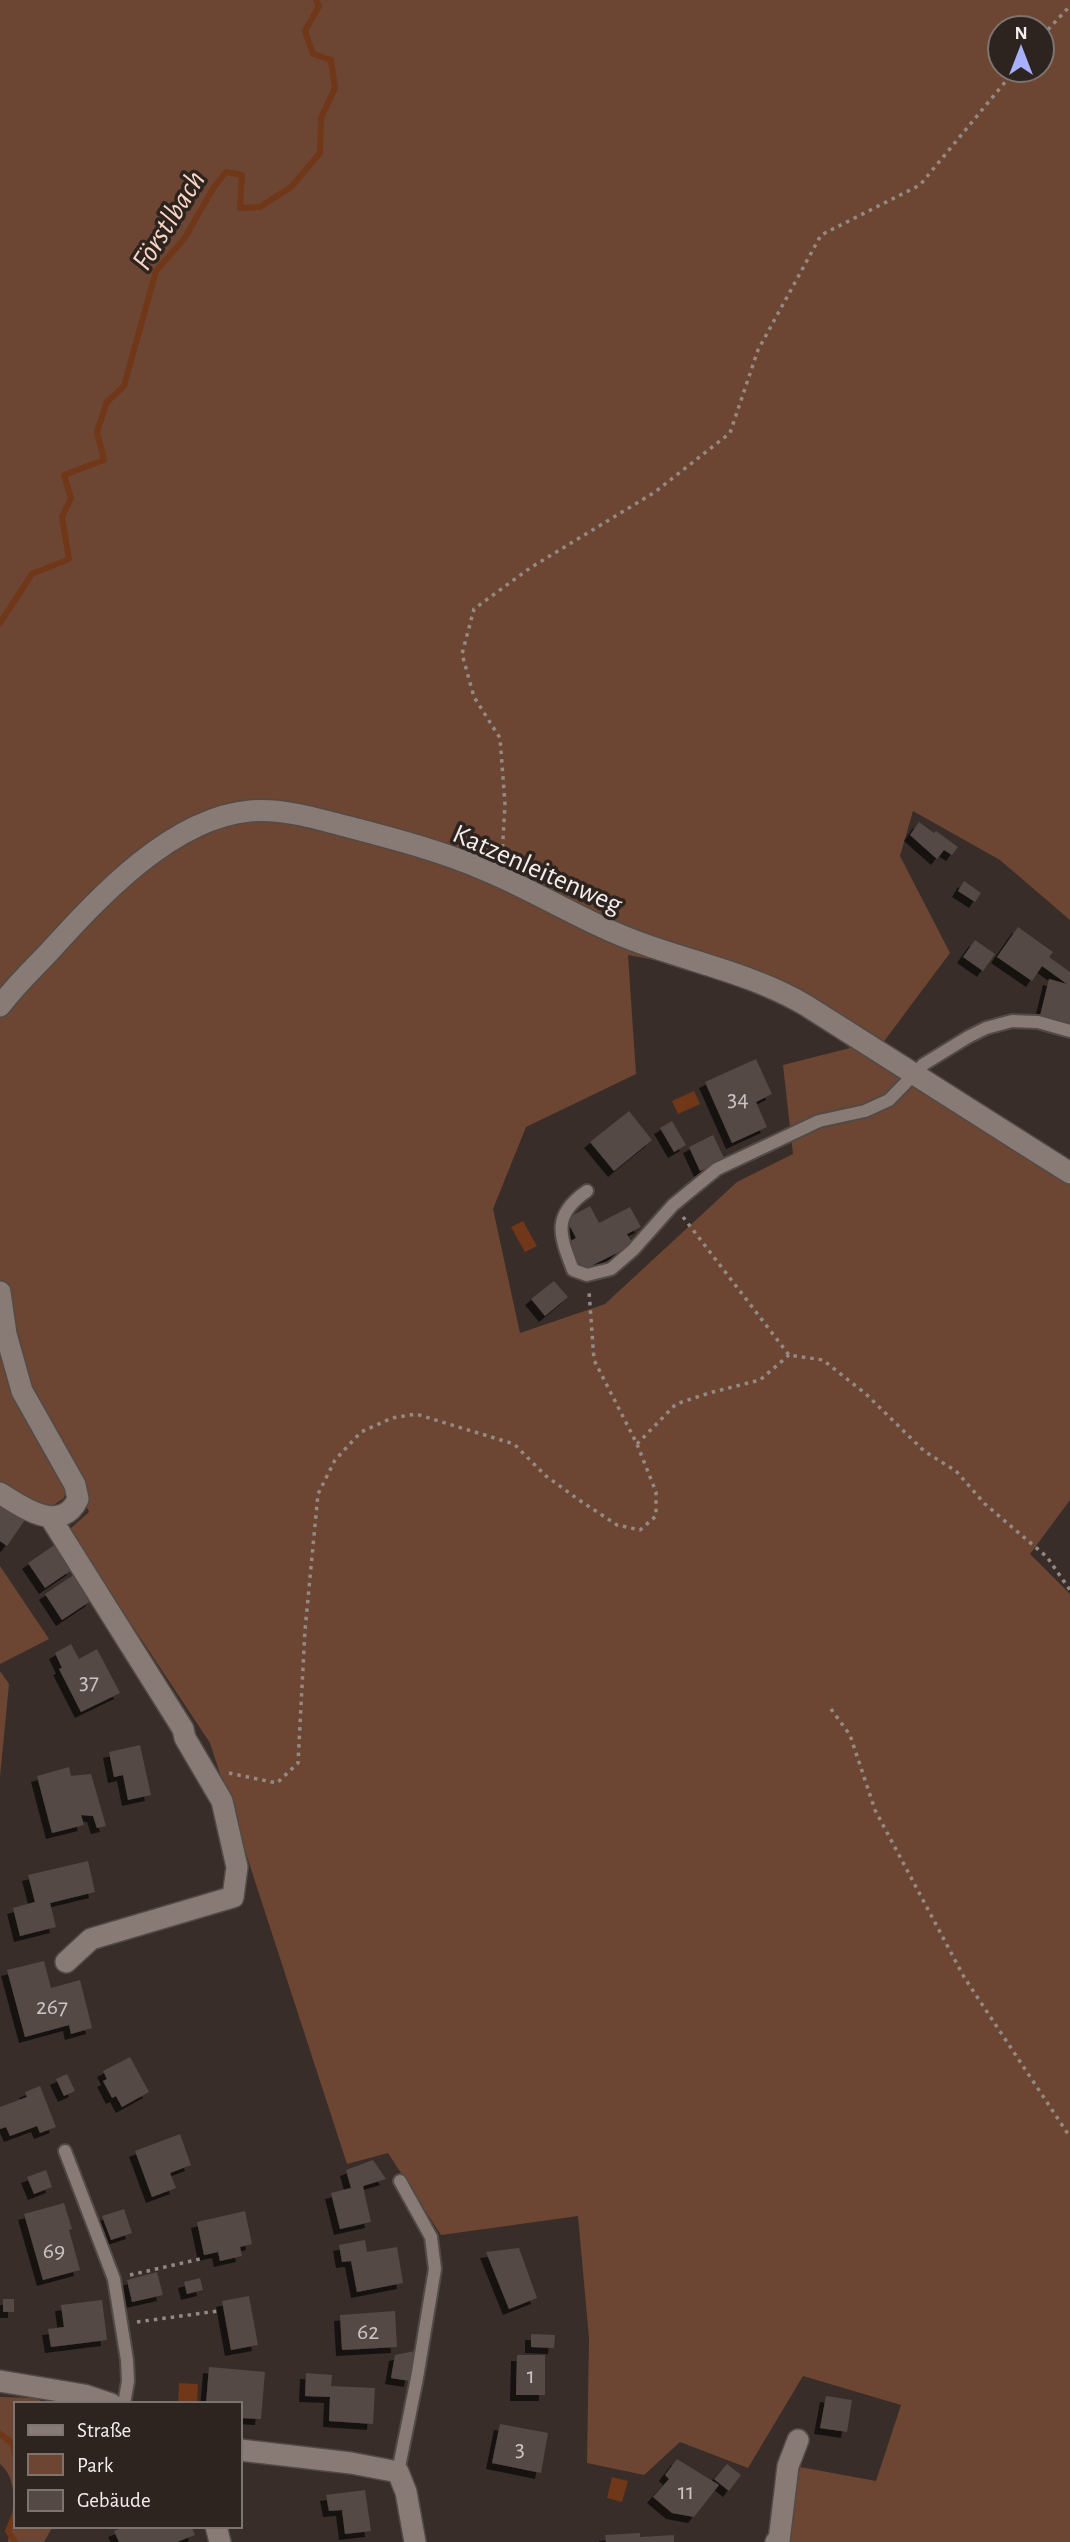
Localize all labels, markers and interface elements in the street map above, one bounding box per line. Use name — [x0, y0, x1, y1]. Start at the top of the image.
north arrow — [986, 14, 1056, 84]
text: N — [1014, 24, 1028, 43]
water label: Förstlbach — [127, 166, 211, 275]
street label: Katzenleitenweg — [448, 820, 626, 920]
house number: 34 — [727, 1087, 749, 1111]
house number: 37 — [79, 1670, 99, 1694]
house number: 267 — [36, 1995, 68, 2019]
house number: 69 — [43, 2239, 65, 2263]
house number: 62 — [357, 2320, 379, 2344]
house number: 1 — [527, 2364, 535, 2388]
legend — [14, 2402, 242, 2528]
text: Straße — [77, 2420, 131, 2441]
house number: 3 — [515, 2437, 525, 2461]
text: Park — [77, 2455, 114, 2476]
house number: 11 — [678, 2480, 694, 2504]
text: Gebäude — [77, 2490, 151, 2511]

